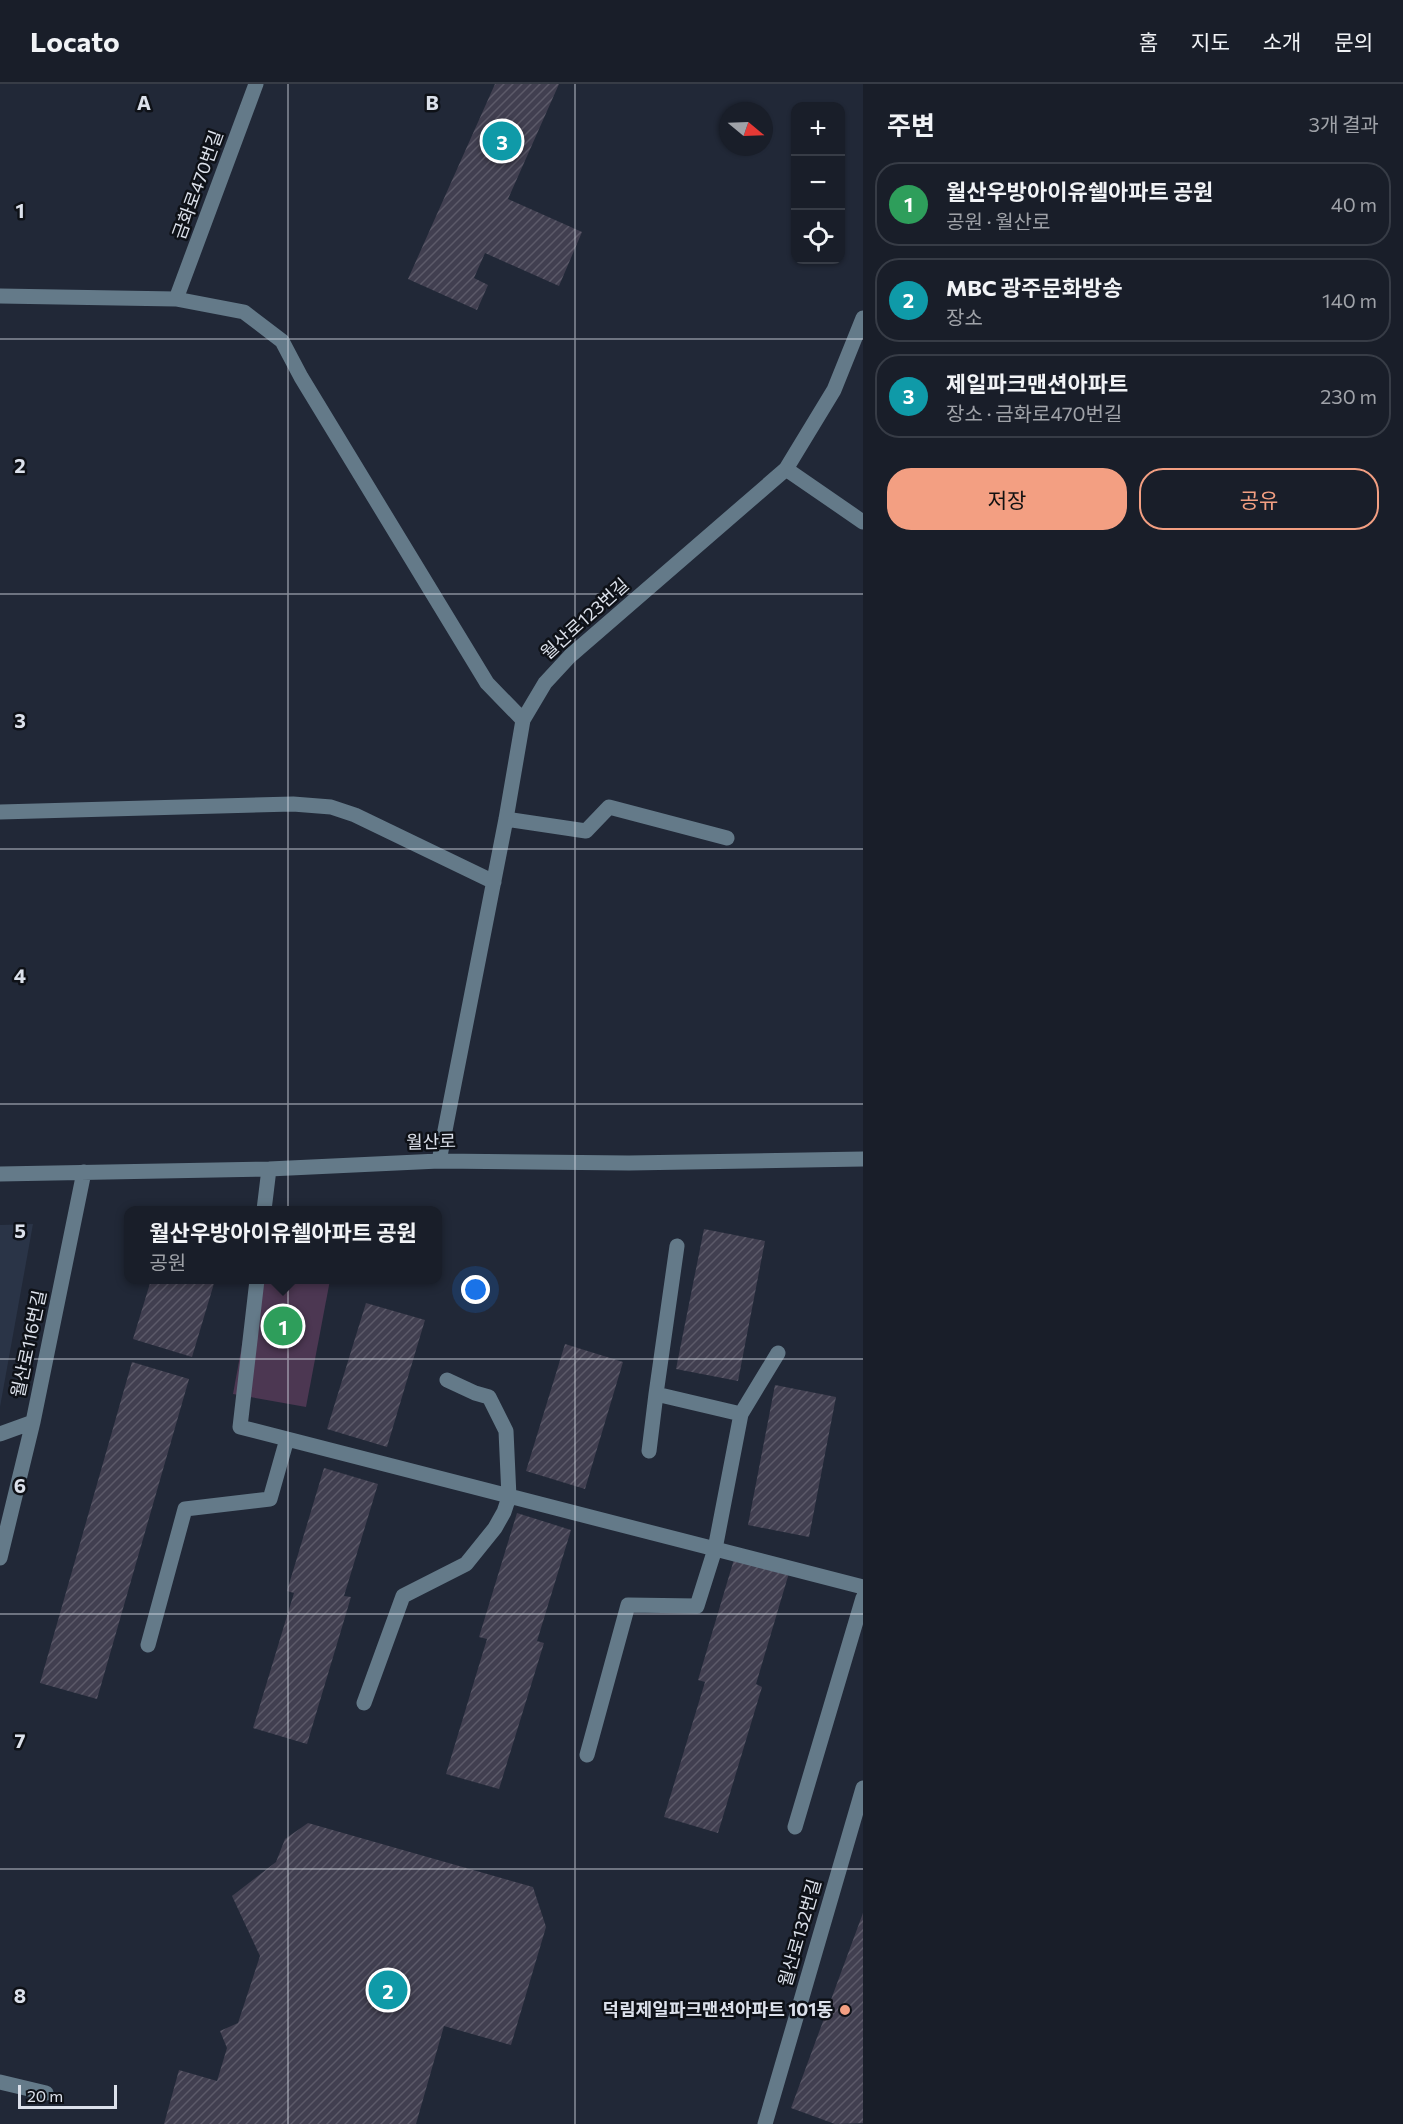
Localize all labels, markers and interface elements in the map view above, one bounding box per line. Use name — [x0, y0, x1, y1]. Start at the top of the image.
text: Locato — [30, 24, 120, 58]
text: 홈 — [1139, 29, 1158, 54]
text: 지도 — [1191, 29, 1230, 54]
text: 소개 — [1263, 29, 1301, 54]
text: 문의 — [1334, 29, 1373, 54]
text: A — [137, 90, 151, 114]
text: B — [425, 90, 439, 114]
north arrow — [719, 102, 773, 156]
map controls — [791, 102, 845, 264]
button: + — [791, 102, 845, 156]
text: 주변 — [887, 109, 935, 140]
text: 3개 결과 — [1309, 112, 1379, 136]
pin: 3 — [482, 118, 522, 164]
street label: 금화로470번길 — [167, 127, 227, 242]
button: − — [791, 156, 845, 210]
text: 월산우방아이유쉘아파트 공원 — [946, 178, 1213, 205]
text: 1 — [904, 192, 913, 216]
text: 40 m — [1331, 192, 1377, 216]
text: 1 — [15, 198, 25, 222]
text: 공원 · 월산로 — [946, 209, 1050, 233]
button: locate — [791, 210, 845, 264]
text: MBC 광주문화방송 — [946, 274, 1122, 301]
text: 2 — [903, 288, 914, 312]
text: 140 m — [1322, 288, 1377, 312]
text: 장소 — [946, 305, 983, 329]
text: 제일파크맨션아파트 — [946, 370, 1128, 397]
text: 3 — [903, 384, 914, 408]
text: 230 m — [1320, 384, 1377, 408]
text: 장소 · 금화로470번길 — [946, 401, 1122, 425]
text: 2 — [14, 453, 26, 477]
button: 저장 — [887, 468, 1127, 530]
button: 공유 — [1139, 468, 1379, 530]
street label: 월산로123번길 — [536, 573, 633, 663]
text: 3 — [14, 708, 26, 732]
text: 4 — [14, 963, 26, 987]
street label: 월산로 — [406, 1130, 456, 1152]
popup — [124, 1206, 442, 1284]
text: 5 — [14, 1218, 26, 1242]
text: 월산우방아이유쉘아파트 공원 — [149, 1219, 417, 1246]
text: 공원 — [149, 1250, 186, 1274]
your location — [461, 1275, 490, 1304]
street label: 월산로116번길 — [6, 1288, 50, 1399]
pin: 1 — [264, 1304, 302, 1348]
text: 6 — [14, 1473, 26, 1497]
text: 7 — [15, 1728, 26, 1752]
street label: 월산로132번길 — [773, 1876, 825, 1989]
pin: 2 — [368, 1968, 408, 2012]
text: 8 — [14, 1983, 26, 2007]
place label: 덕림제일파크맨션아파트 101동 — [603, 1998, 833, 2020]
marker: 덕림제일파크맨션아파트 101동 — [838, 2003, 852, 2017]
scale bar — [18, 2082, 117, 2110]
text: 20 m — [27, 2086, 63, 2105]

